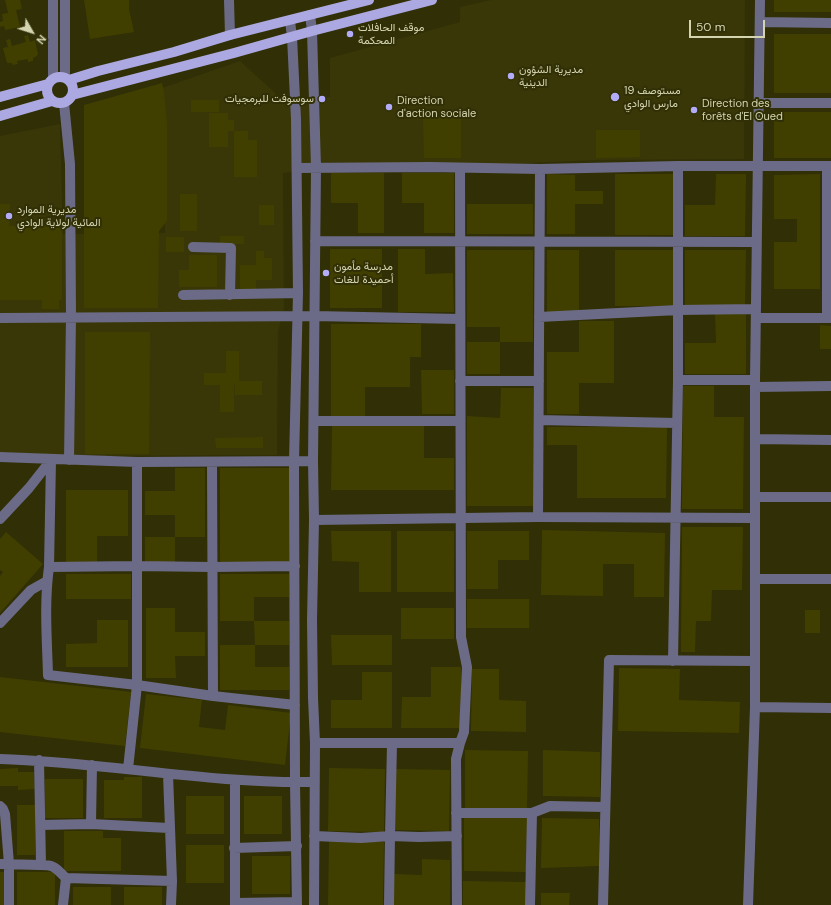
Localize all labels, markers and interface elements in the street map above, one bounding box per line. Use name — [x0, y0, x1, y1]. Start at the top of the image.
north arrow — [12, 12, 52, 52]
scale bar — [691, 12, 767, 38]
text: 50 m — [696, 19, 725, 35]
place label: موقف الحافلات المحكمة — [358, 21, 424, 47]
marker: موقف الحافلات المحكمة — [345, 29, 355, 39]
text: N — [33, 32, 49, 47]
place label: مديرية الشؤون الدينية — [519, 63, 583, 89]
marker: مديرية الشؤون الدينية — [506, 71, 516, 81]
place label: مستوصف 19 مارس الوادي — [624, 84, 681, 110]
marker: مستوصف 19 مارس الوادي — [609, 91, 621, 103]
place label: سوسوفت للبرمجيات — [225, 92, 314, 106]
marker: سوسوفت للبرمجيات — [317, 94, 327, 104]
place label: Direction d'action sociale — [397, 94, 476, 120]
place label: Direction des forêts d'El Oued — [702, 97, 783, 123]
marker: Direction d'action sociale — [384, 102, 394, 112]
marker: Direction des forêts d'El Oued — [689, 105, 699, 115]
place label: مديرية الموارد المائية لولاية الوادي — [17, 203, 100, 229]
marker: مديرية الموارد المائية لولاية الوادي — [4, 211, 14, 221]
place label: مدرسة مأمون أحميدة للغات — [334, 260, 394, 286]
marker: مدرسة مأمون أحميدة للغات — [321, 268, 331, 278]

